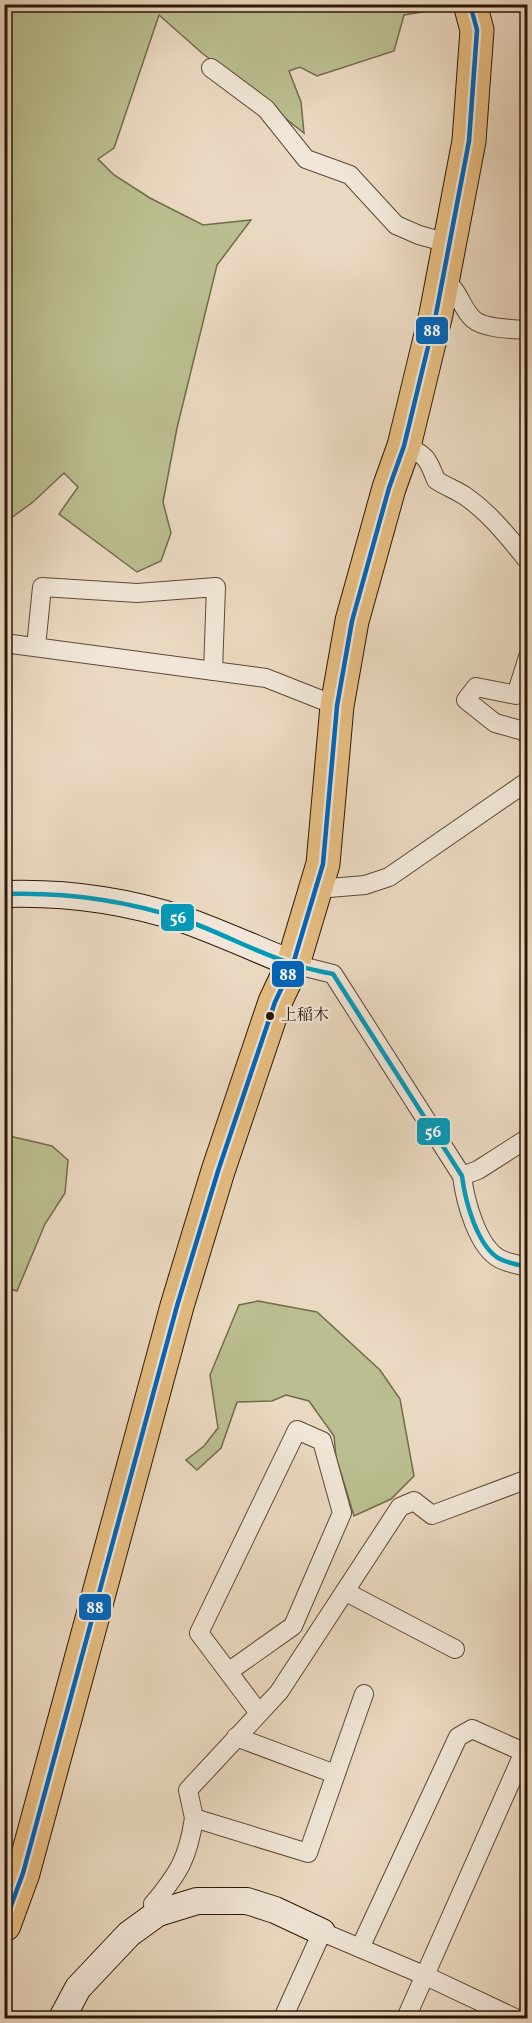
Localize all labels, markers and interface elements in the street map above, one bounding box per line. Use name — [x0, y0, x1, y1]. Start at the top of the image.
line badge: 88 — [415, 316, 449, 345]
text: 88 — [423, 321, 441, 343]
line badge: 56 — [160, 903, 195, 932]
text: 56 — [170, 908, 186, 930]
line badge: 88 — [271, 960, 305, 988]
text: 88 — [279, 965, 297, 987]
place label: 上稲木 — [281, 1005, 329, 1027]
marker: 上稲木 — [264, 1010, 276, 1022]
line badge: 56 — [416, 1117, 451, 1146]
text: 56 — [425, 1122, 441, 1144]
line badge: 88 — [78, 1593, 112, 1621]
text: 88 — [86, 1598, 104, 1620]

